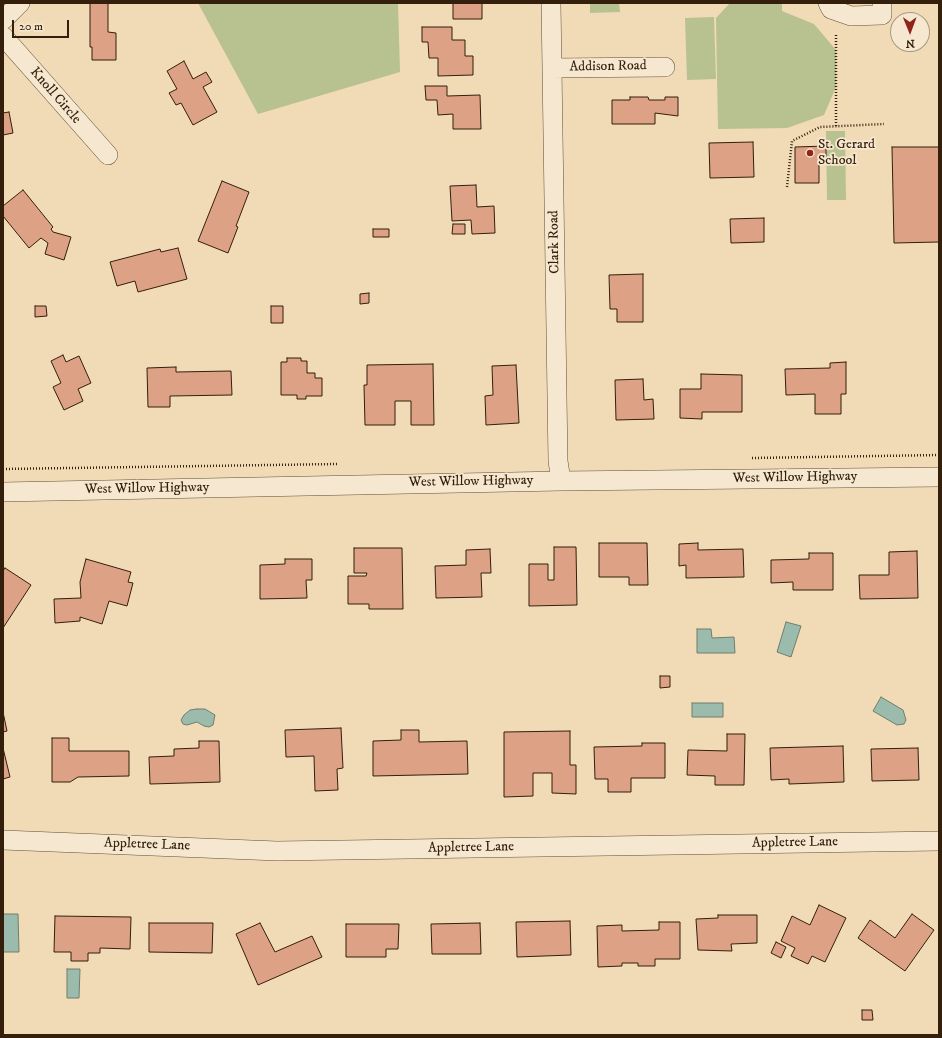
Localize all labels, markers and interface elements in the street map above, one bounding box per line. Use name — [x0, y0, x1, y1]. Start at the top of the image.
scale bar — [14, 12, 71, 38]
north arrow — [890, 12, 930, 52]
text: 20 m — [19, 19, 43, 34]
text: N — [906, 36, 915, 50]
street label: Addison Road — [569, 58, 647, 76]
street label: Knoll Circle — [26, 64, 84, 128]
place label: St. Gerard School — [818, 137, 875, 170]
marker: St. Gerard School — [805, 148, 815, 158]
street label: Clark Road — [546, 210, 564, 274]
street label: West Willow Highway — [733, 469, 857, 487]
street label: West Willow Highway — [409, 473, 533, 491]
street label: West Willow Highway — [85, 480, 209, 498]
street label: Appletree Lane — [752, 834, 838, 852]
street label: Appletree Lane — [104, 835, 190, 855]
street label: Appletree Lane — [428, 839, 514, 857]

